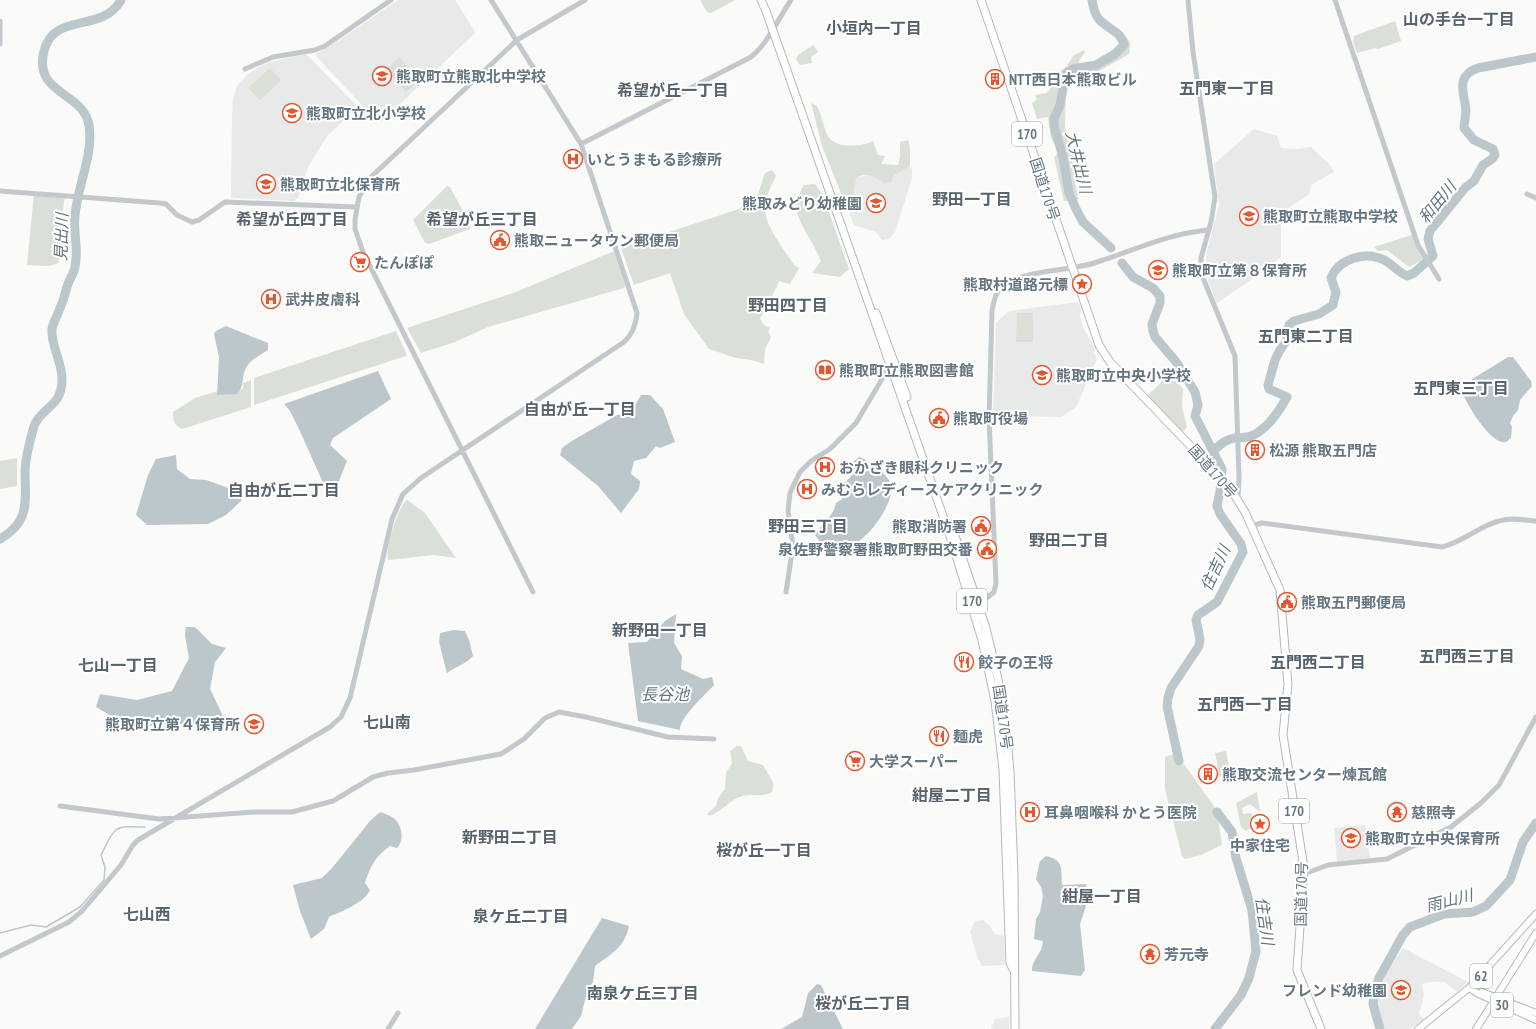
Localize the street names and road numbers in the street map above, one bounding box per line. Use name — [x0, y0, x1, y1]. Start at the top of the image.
road number: 170 — [1012, 122, 1042, 146]
street label: 国道170号 — [1026, 155, 1064, 223]
street label: 国道170号 — [1184, 440, 1242, 502]
road number: 170 — [957, 589, 987, 613]
street label: 国道170号 — [989, 683, 1017, 751]
road number: 170 — [1279, 799, 1309, 823]
street label: 国道170号 — [1291, 861, 1311, 927]
road number: 62 — [1470, 964, 1492, 988]
road number: 30 — [1491, 993, 1513, 1017]

